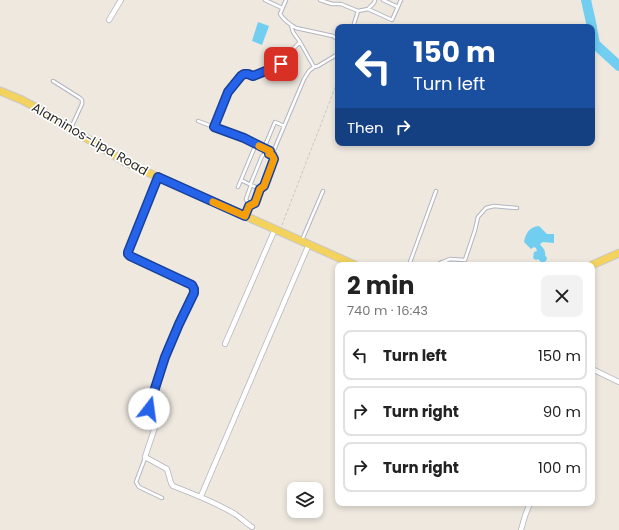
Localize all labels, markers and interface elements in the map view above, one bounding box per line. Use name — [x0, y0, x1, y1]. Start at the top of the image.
text: 150 m — [413, 33, 496, 72]
icon: left — [347, 40, 399, 92]
pin — [264, 47, 298, 81]
icon: arrive — [270, 53, 292, 75]
text: Turn left — [413, 71, 485, 96]
street label: Alaminos-Lipa Road — [28, 98, 152, 180]
icon: right — [392, 116, 414, 138]
text: Then — [347, 117, 384, 138]
text: 2 min — [347, 269, 414, 302]
button: close — [541, 275, 583, 317]
text: 740 m · 16:43 — [347, 301, 428, 320]
icon: left — [349, 344, 371, 366]
text: Turn left — [383, 345, 447, 366]
text: 150 m — [538, 345, 581, 366]
position arrow — [128, 388, 170, 430]
icon: right — [349, 400, 371, 422]
text: Turn right — [383, 401, 459, 422]
text: 90 m — [543, 401, 581, 422]
icon: right — [349, 456, 371, 478]
text: Turn right — [383, 457, 459, 478]
text: 100 m — [538, 457, 581, 478]
map controls — [287, 482, 323, 518]
button: layers — [287, 482, 323, 518]

